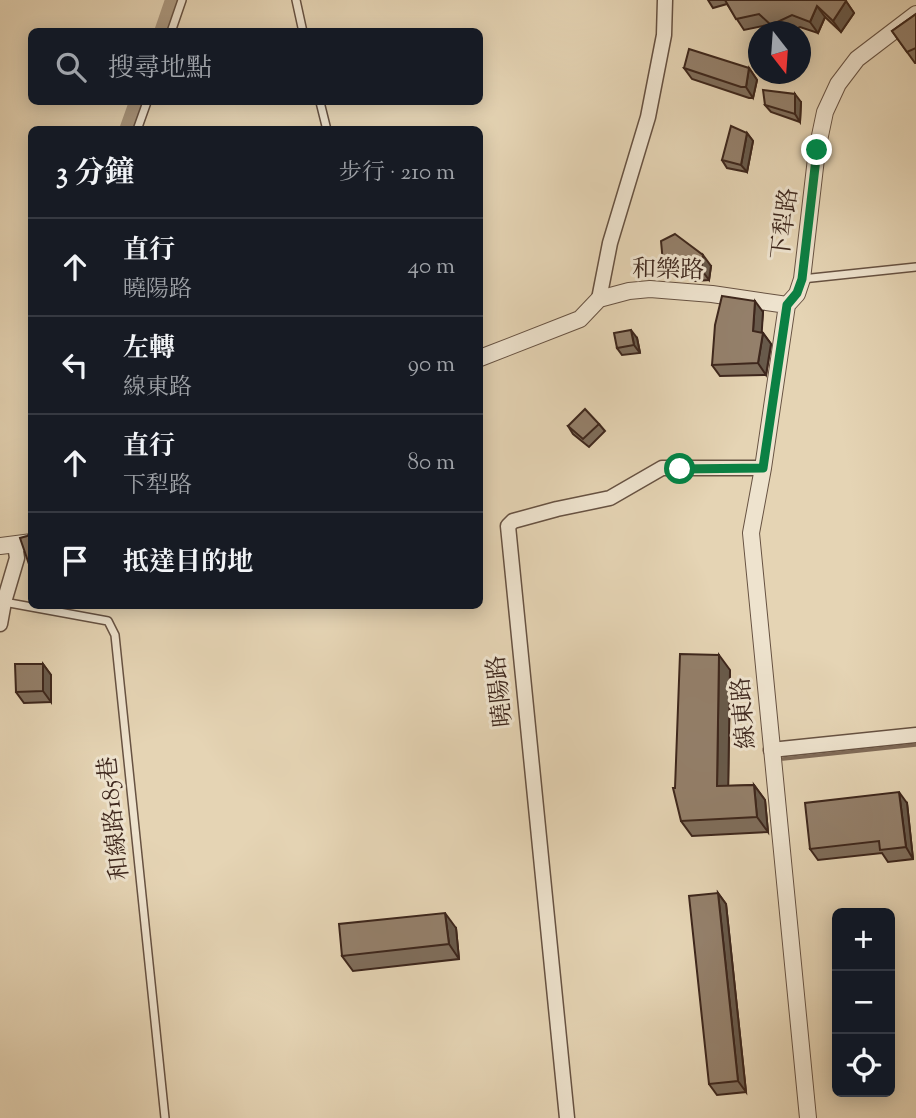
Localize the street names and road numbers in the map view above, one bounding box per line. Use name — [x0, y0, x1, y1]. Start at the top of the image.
street label: 下犁路 — [765, 186, 807, 262]
street label: 和樂路 — [632, 253, 704, 289]
street label: 曉陽路 — [480, 653, 522, 729]
street label: 線東路 — [725, 676, 765, 750]
street label: 和線路185巷 — [92, 754, 138, 882]

